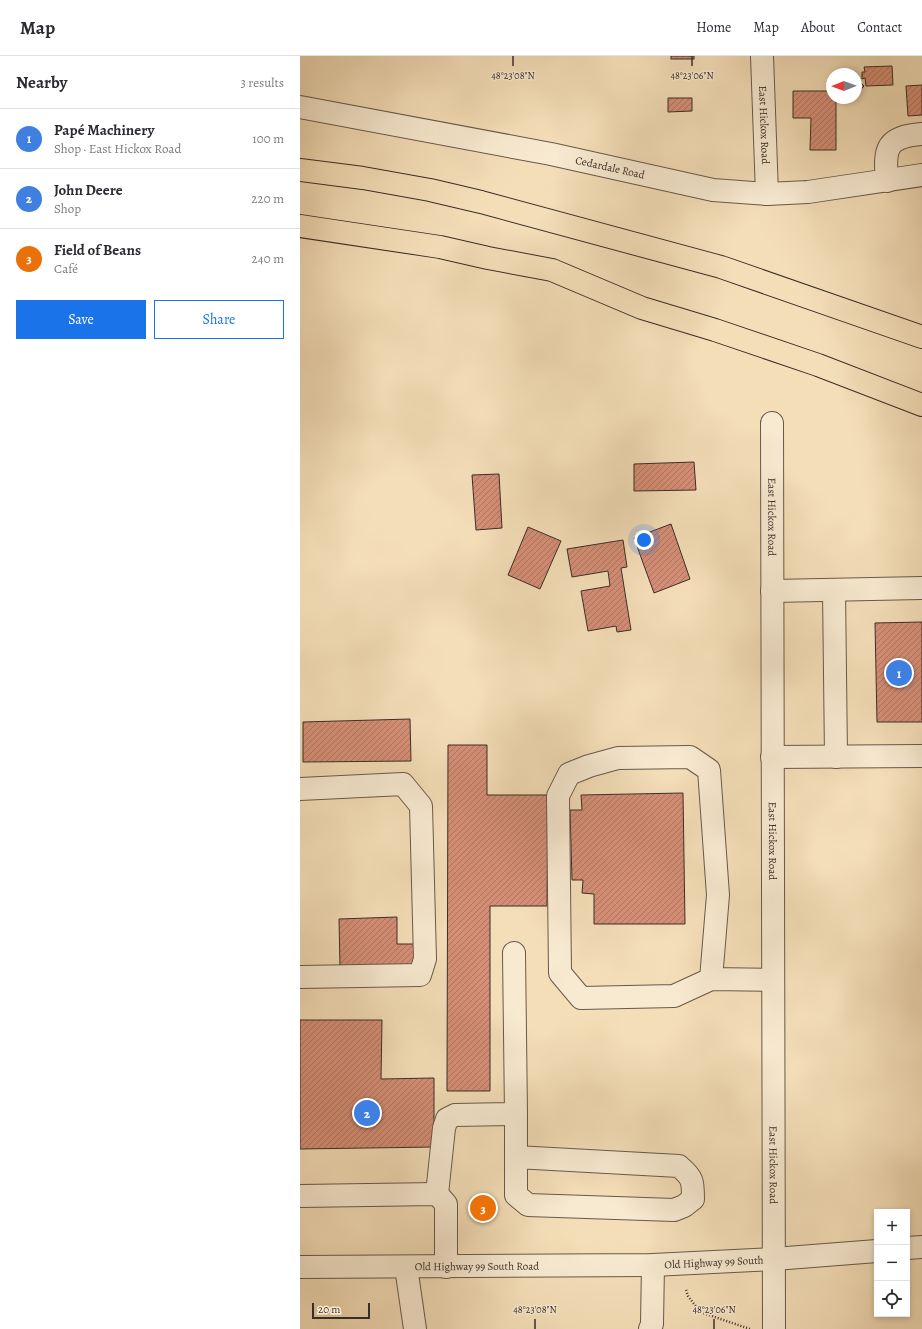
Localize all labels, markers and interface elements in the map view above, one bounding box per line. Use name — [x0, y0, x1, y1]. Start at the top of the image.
text: Map — [20, 15, 55, 41]
text: Home — [696, 18, 731, 37]
text: Map — [753, 18, 779, 37]
text: About — [801, 18, 835, 37]
text: Contact — [857, 18, 902, 37]
north arrow — [826, 68, 862, 104]
text: 48°23'08"N — [491, 69, 535, 82]
text: 48°23'06"N — [670, 69, 714, 82]
text: Nearby — [16, 71, 67, 94]
text: 3 results — [240, 74, 284, 91]
street label: East Hickox Road — [756, 85, 773, 165]
text: Papé Machinery — [54, 120, 155, 140]
text: 1 — [27, 130, 31, 147]
text: 100 m — [252, 130, 284, 147]
text: Shop · East Hickox Road — [54, 140, 181, 157]
street label: Cedardale Road — [574, 152, 646, 182]
text: John Deere — [54, 180, 123, 200]
text: 2 — [26, 190, 32, 207]
text: 220 m — [251, 190, 284, 207]
text: Shop — [54, 200, 81, 217]
text: Field of Beans — [54, 240, 141, 260]
text: 3 — [26, 250, 32, 267]
text: 240 m — [252, 250, 284, 267]
text: Café — [54, 260, 78, 277]
button: Save — [16, 300, 146, 339]
button: Share — [154, 300, 284, 339]
street label: East Hickox Road — [765, 478, 780, 556]
your location — [634, 530, 654, 550]
pin: 1 — [886, 658, 912, 688]
street label: East Hickox Road — [765, 802, 781, 880]
pin: 2 — [354, 1098, 380, 1128]
street label: East Hickox Road — [766, 1126, 781, 1204]
pin: 3 — [470, 1193, 496, 1223]
map controls — [874, 1209, 910, 1317]
button: + — [874, 1209, 910, 1245]
button: − — [874, 1245, 910, 1281]
street label: Old Highway 99 South — [664, 1252, 764, 1272]
street label: Old Highway 99 South Road — [415, 1258, 539, 1274]
button: locate — [874, 1281, 910, 1317]
scale bar — [312, 1301, 370, 1320]
text: 20 m — [318, 1302, 340, 1317]
text: 48°23'08"N — [513, 1303, 557, 1316]
text: 48°23'06"N — [692, 1303, 736, 1316]

